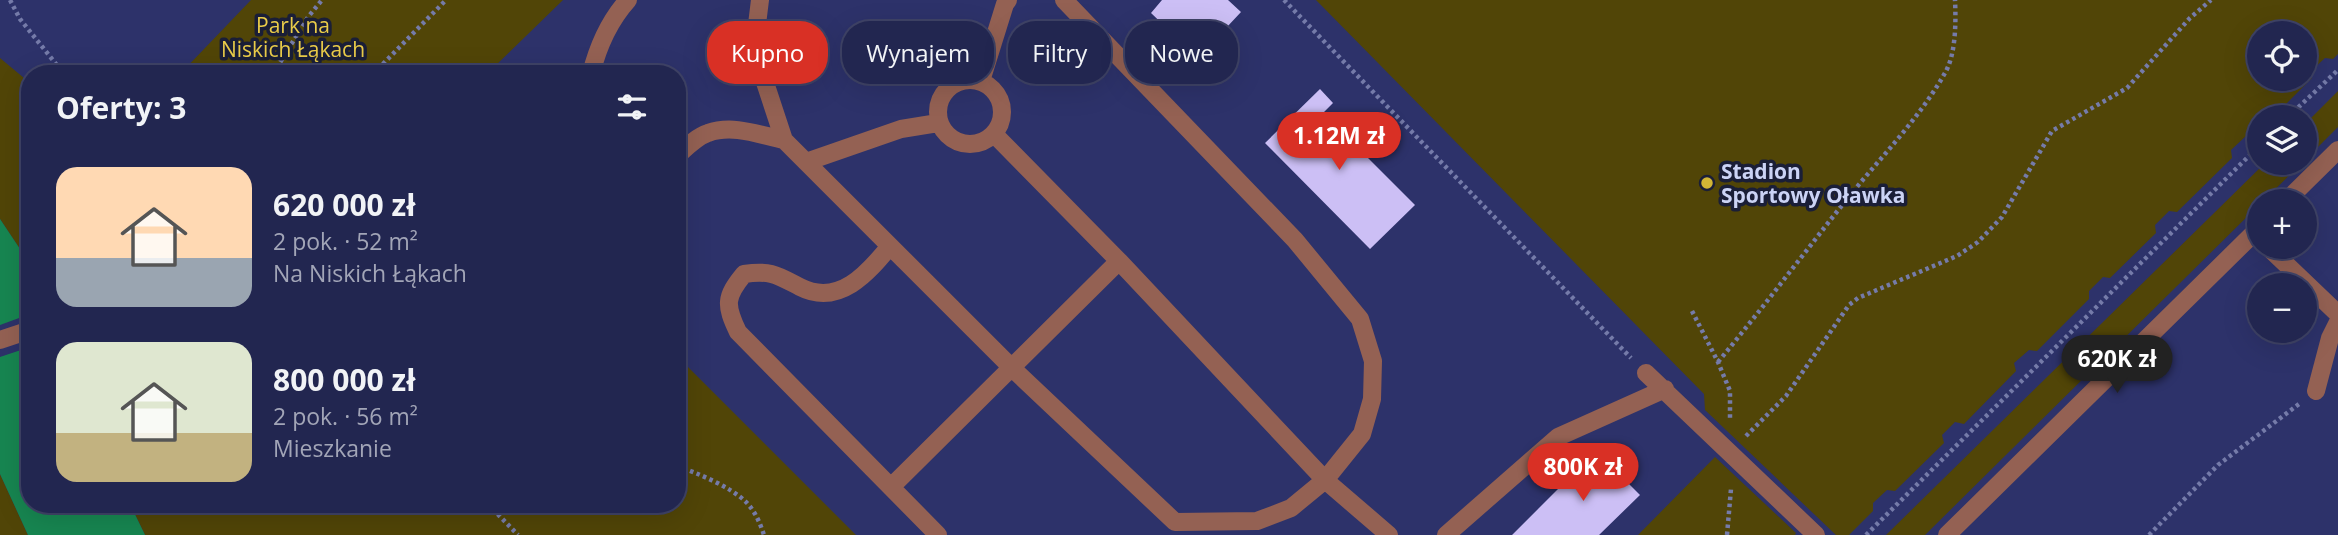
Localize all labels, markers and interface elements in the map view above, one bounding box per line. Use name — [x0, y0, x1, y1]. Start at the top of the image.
park label: Park na Niskich Łąkach — [221, 11, 365, 63]
chip: Kupno — [707, 21, 828, 84]
chip: Wynajem — [842, 21, 994, 84]
chip: Filtry — [1008, 21, 1111, 84]
chip: Nowe — [1125, 21, 1238, 84]
map controls — [2247, 21, 2317, 343]
button: locate — [2247, 21, 2317, 91]
text: Oferty: 3 — [56, 87, 186, 128]
icon: filters — [613, 88, 651, 126]
button: layers — [2247, 105, 2317, 175]
pin: 1.12M zł — [1267, 113, 1411, 172]
text: 1.12M zł — [1293, 119, 1385, 151]
place label: Stadion Sportowy Oławka — [1721, 157, 1905, 209]
marker: Stadion Sportowy Oławka — [1699, 175, 1715, 191]
text: 620 000 zł — [273, 184, 415, 225]
button: + — [2247, 189, 2317, 259]
icon: home — [112, 195, 196, 279]
text: 2 pok. · 52 m² — [273, 225, 418, 257]
text: Na Niskich Łąkach — [273, 257, 467, 289]
button: − — [2247, 273, 2317, 343]
pin: 620K zł — [2052, 336, 2182, 395]
text: 620K zł — [2078, 342, 2156, 374]
text: 800 000 zł — [273, 359, 415, 400]
icon: home — [112, 370, 196, 454]
text: 2 pok. · 56 m² — [273, 400, 418, 432]
text: Mieszkanie — [273, 432, 392, 464]
pin: 800K zł — [1518, 444, 1648, 503]
text: 800K zł — [1544, 450, 1622, 482]

